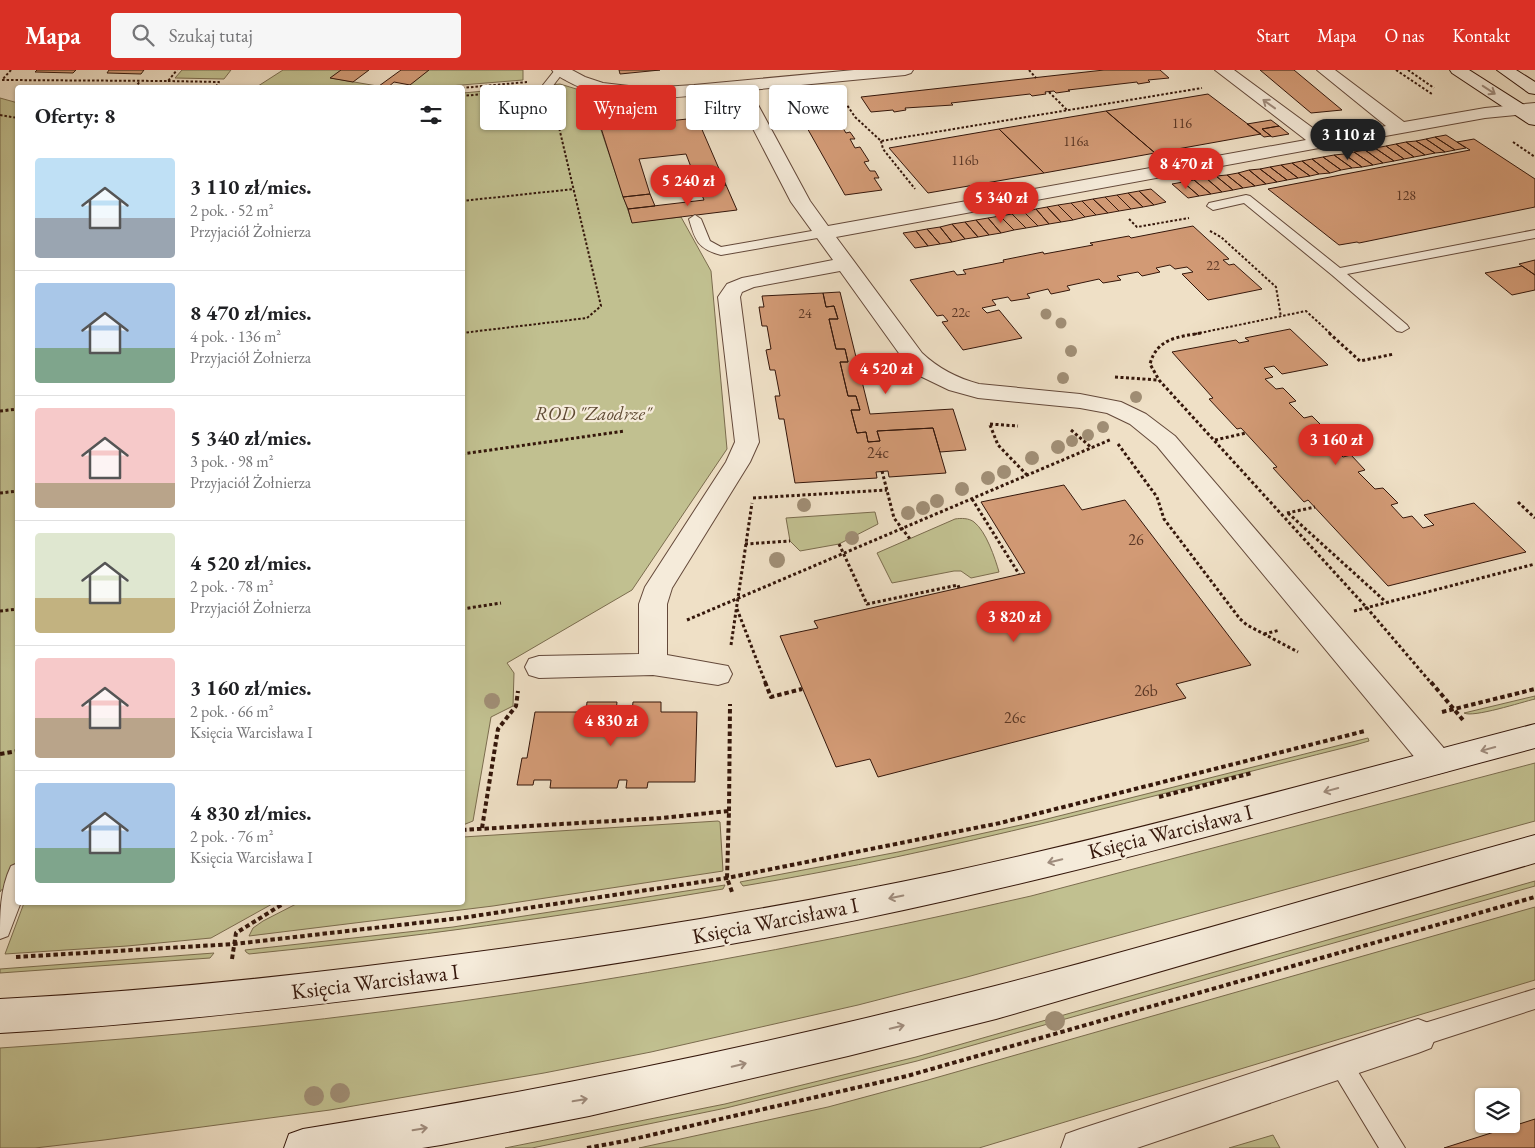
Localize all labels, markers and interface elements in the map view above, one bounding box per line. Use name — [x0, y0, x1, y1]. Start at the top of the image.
search box — [111, 13, 461, 58]
text: Mapa — [25, 20, 81, 51]
icon: search — [129, 21, 157, 49]
text: Szukaj tutaj — [169, 23, 253, 48]
text: Start — [1256, 24, 1289, 47]
text: Mapa — [1317, 24, 1357, 47]
text: O nas — [1385, 24, 1424, 47]
text: Kontakt — [1452, 24, 1510, 47]
chip: Kupno — [480, 85, 566, 130]
chip: Wynajem — [576, 85, 676, 130]
chip: Filtry — [686, 85, 759, 130]
chip: Nowe — [769, 85, 847, 130]
one-way arrow — [1481, 85, 1495, 95]
one-way arrow — [1263, 99, 1277, 110]
icon: filters — [417, 101, 445, 129]
text: Oferty: 8 — [35, 102, 115, 129]
house number: 116 — [1172, 114, 1192, 132]
pin: 3 110 zł — [1296, 118, 1400, 161]
text: 3 110 zł — [1321, 124, 1375, 145]
house number: 116a — [1063, 132, 1089, 150]
pin: 8 470 zł — [1134, 148, 1238, 190]
house number: 116b — [951, 151, 979, 169]
text: 8 470 zł — [1159, 153, 1213, 174]
pin: 5 240 zł — [636, 164, 740, 207]
text: 5 240 zł — [661, 170, 715, 191]
text: 3 110 zł/mies. — [190, 173, 312, 200]
icon: home — [75, 178, 135, 238]
pin: 5 340 zł — [949, 182, 1053, 224]
house number: 128 — [1396, 186, 1416, 204]
text: 5 340 zł — [974, 187, 1028, 208]
text: 2 pok. · 52 m² — [190, 200, 273, 221]
text: Przyjaciół Żołnierza — [190, 221, 311, 242]
house number: 22 — [1206, 256, 1220, 274]
text: 8 470 zł/mies. — [190, 299, 312, 326]
icon: home — [75, 303, 135, 363]
house number: 22c — [951, 303, 971, 321]
house number: 24 — [798, 304, 812, 322]
text: 4 pok. · 136 m² — [190, 326, 281, 347]
text: Przyjaciół Żołnierza — [190, 347, 311, 368]
pin: 4 520 zł — [834, 352, 938, 395]
text: 4 520 zł — [859, 358, 913, 379]
park label: ROD "Zaodrze" — [535, 401, 653, 426]
text: 5 340 zł/mies. — [190, 424, 312, 451]
pin: 3 160 zł — [1284, 424, 1388, 466]
icon: home — [75, 428, 135, 488]
text: 3 160 zł — [1309, 429, 1363, 450]
house number: 24c — [867, 442, 889, 463]
text: 3 pok. · 98 m² — [190, 451, 273, 472]
text: Przyjaciół Żołnierza — [190, 472, 311, 493]
house number: 26 — [1128, 529, 1144, 550]
text: 4 520 zł/mies. — [190, 549, 312, 576]
icon: home — [75, 553, 135, 613]
text: 2 pok. · 78 m² — [190, 576, 273, 597]
text: Przyjaciół Żołnierza — [190, 597, 311, 618]
pin: 3 820 zł — [962, 600, 1066, 643]
text: 3 820 zł — [987, 606, 1041, 627]
text: 3 160 zł/mies. — [190, 674, 312, 701]
icon: home — [75, 678, 135, 738]
house number: 26b — [1134, 680, 1158, 701]
text: 2 pok. · 66 m² — [190, 701, 273, 722]
pin: 4 830 zł — [559, 704, 663, 747]
house number: 26c — [1004, 707, 1026, 728]
text: 4 830 zł — [584, 710, 638, 731]
text: Księcia Warcisława I — [190, 722, 313, 743]
one-way arrow — [1480, 744, 1496, 754]
one-way arrow — [1323, 786, 1339, 795]
street label: Księcia Warcisława I — [1085, 797, 1256, 866]
text: 4 830 zł/mies. — [190, 799, 312, 826]
icon: home — [75, 803, 135, 863]
text: 2 pok. · 76 m² — [190, 826, 273, 847]
text: Księcia Warcisława I — [190, 847, 313, 868]
one-way arrow — [1047, 857, 1063, 866]
street label: Księcia Warcisława I — [690, 890, 861, 951]
one-way arrow — [889, 892, 905, 902]
street label: Księcia Warcisława I — [290, 957, 461, 1006]
one-way arrow — [888, 1022, 904, 1031]
one-way arrow — [730, 1059, 746, 1069]
map controls — [1475, 1088, 1520, 1133]
button: layers — [1475, 1088, 1520, 1133]
one-way arrow — [572, 1094, 588, 1104]
one-way arrow — [412, 1124, 428, 1134]

